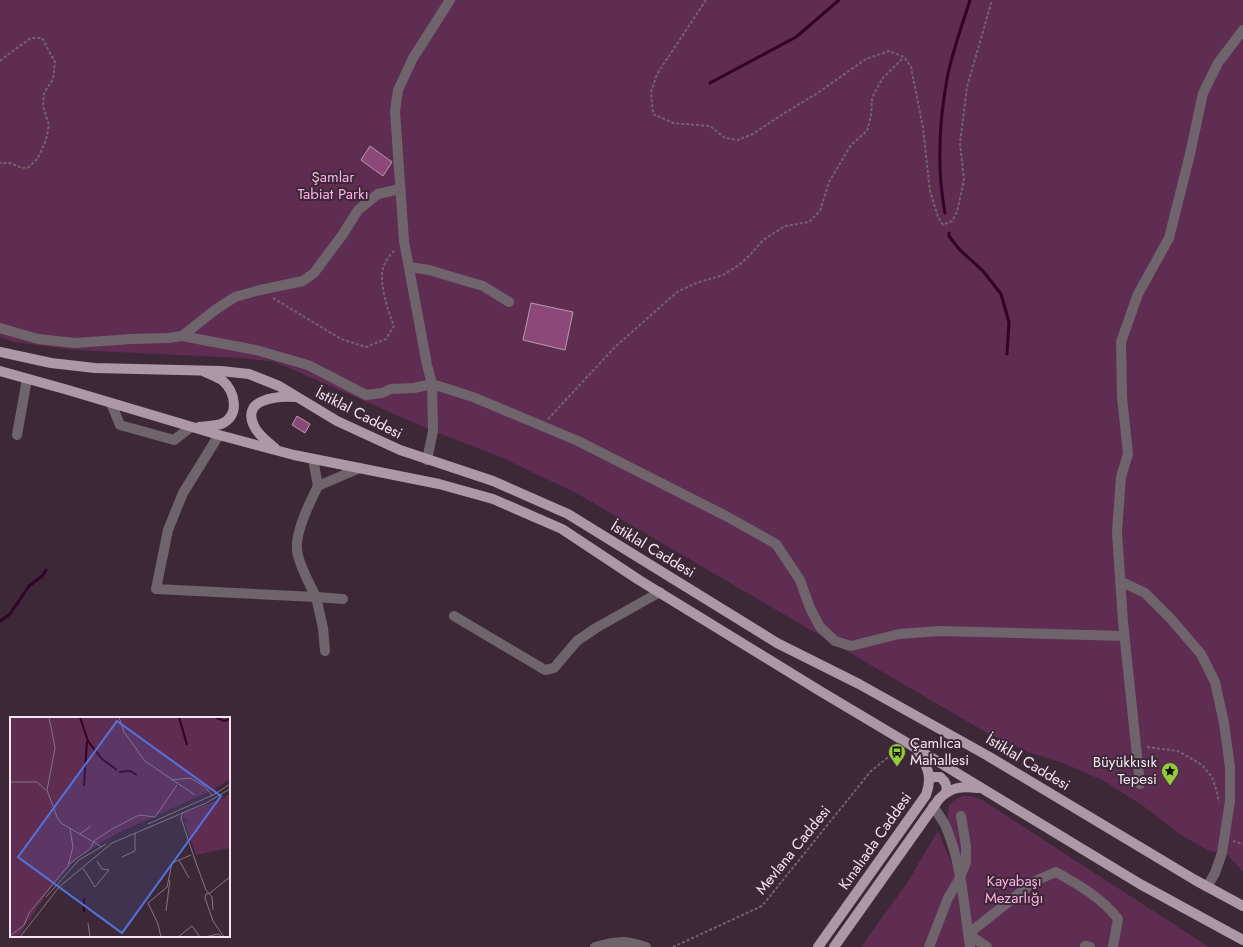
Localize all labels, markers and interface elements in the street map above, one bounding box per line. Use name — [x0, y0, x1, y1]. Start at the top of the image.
park label: Şamlar Tabiat Parkı — [297, 166, 369, 205]
street label: İstiklal Caddesi — [312, 382, 406, 444]
street label: İstiklal Caddesi — [607, 515, 699, 583]
inset map — [10, 717, 230, 937]
street label: İstiklal Caddesi — [982, 728, 1074, 796]
place label: Çamlıca Mahallesi — [910, 732, 969, 771]
bus stop icon: Çamlıca Mahallesi — [887, 742, 907, 767]
place label: Büyükkısık Tepesi — [1093, 751, 1157, 790]
place icon: Büyükkısık Tepesi — [1160, 761, 1180, 786]
street label: Kınalıada Caddesi — [833, 788, 917, 894]
street label: Mevlana Caddesi — [750, 801, 836, 899]
park label: Kayabaşı Mezarlığı — [985, 870, 1043, 909]

